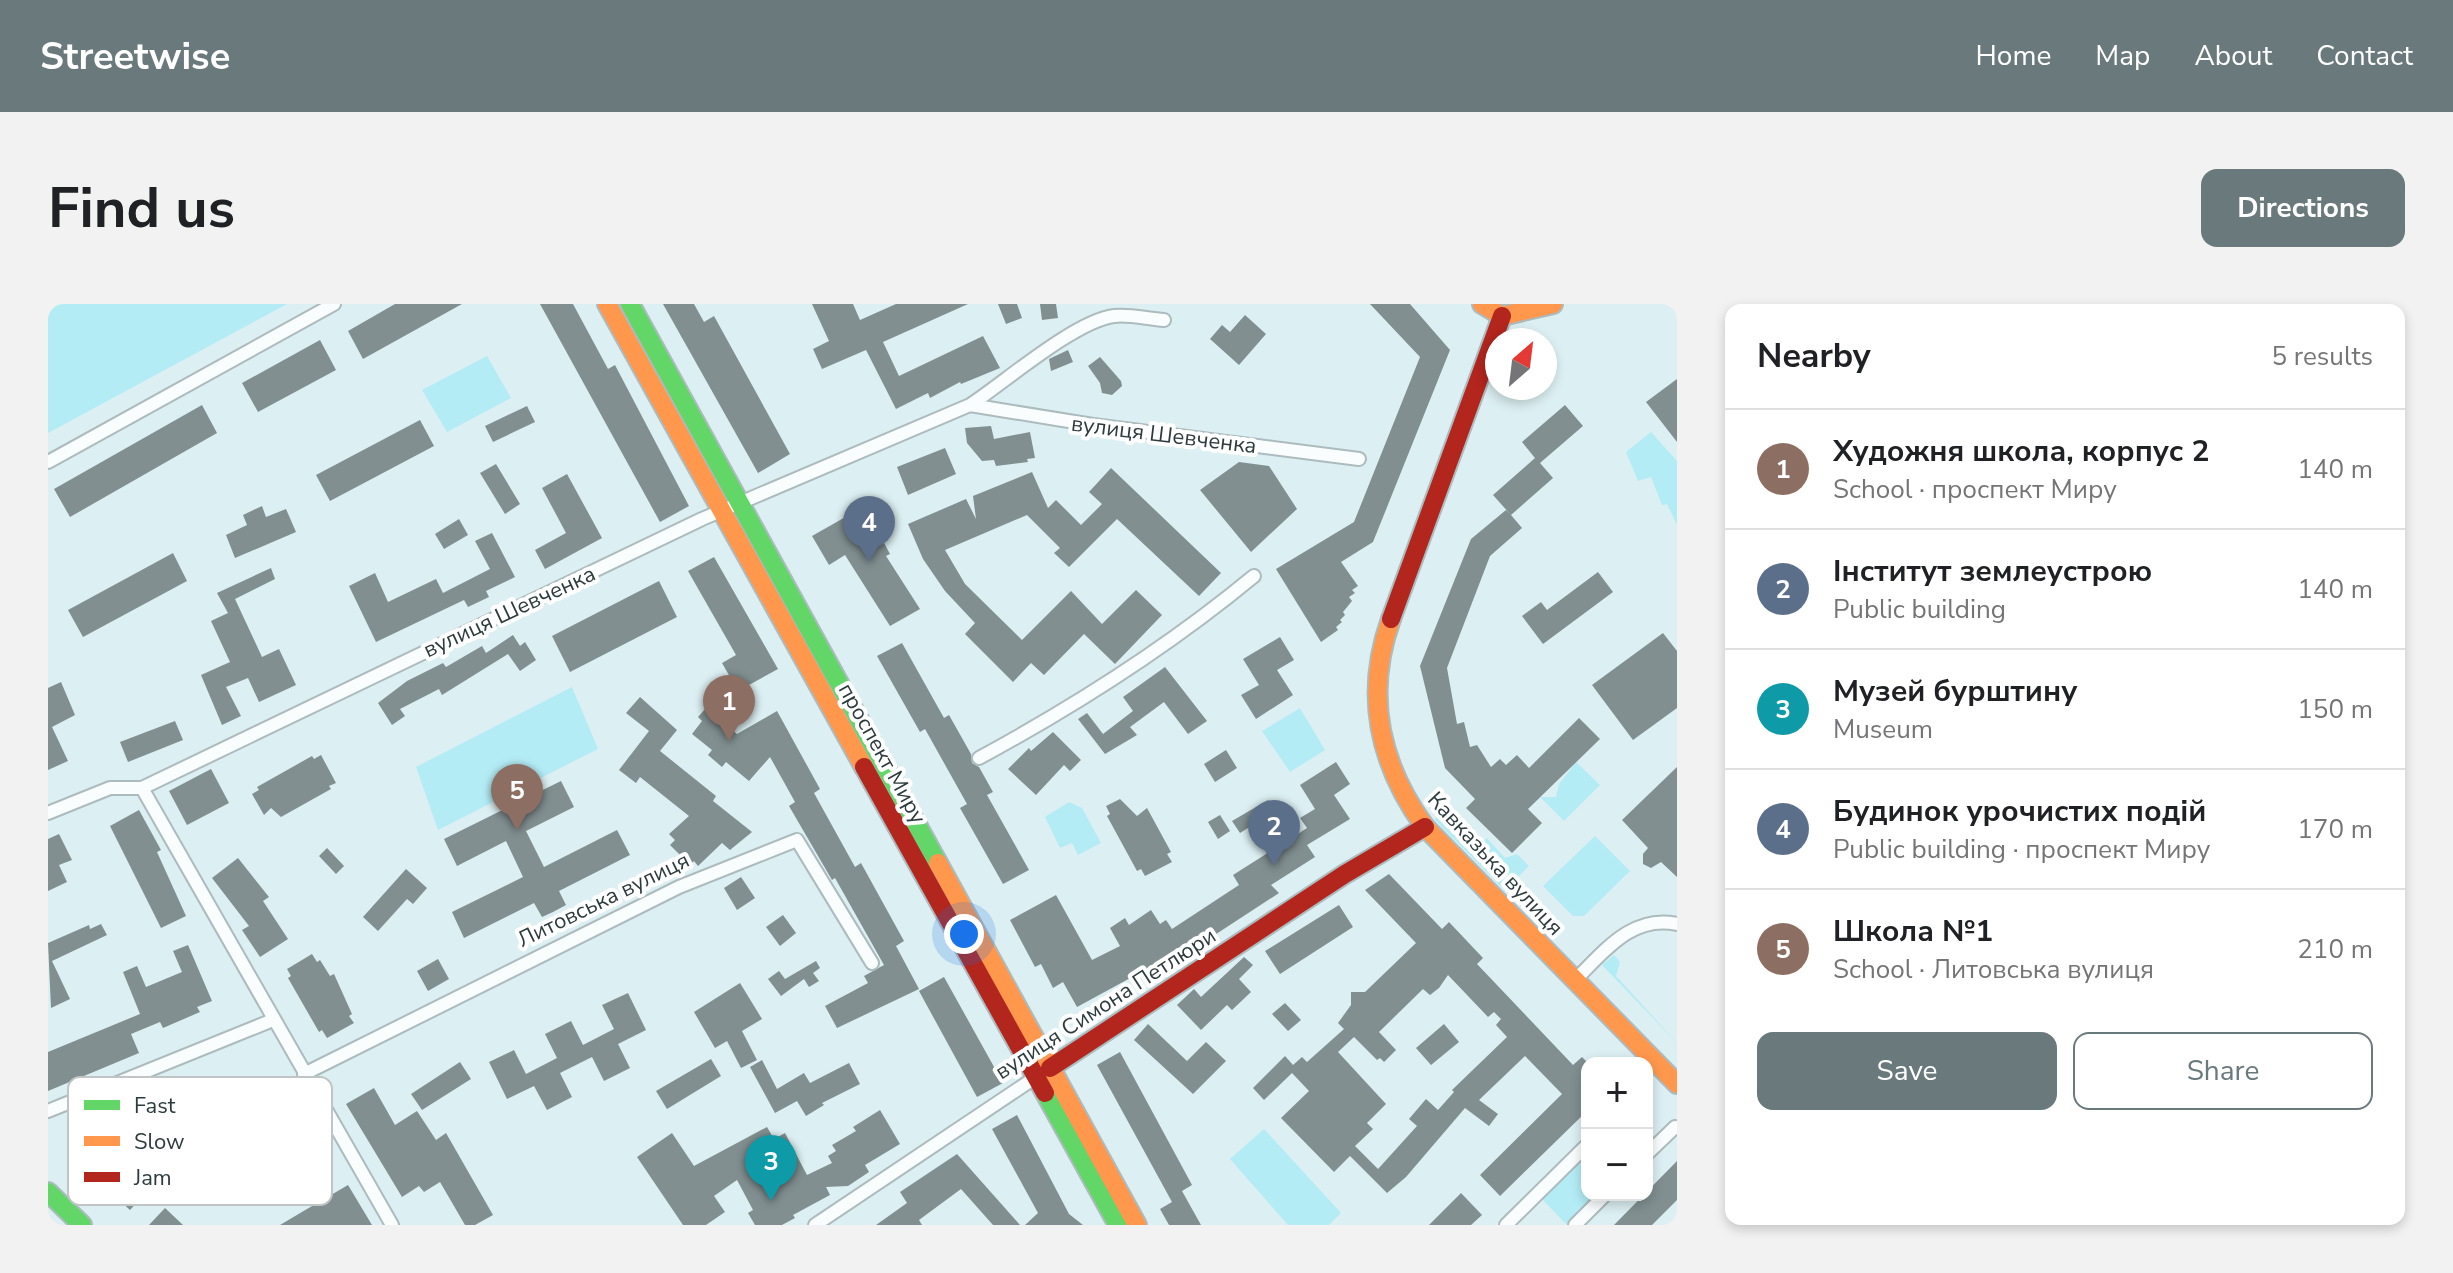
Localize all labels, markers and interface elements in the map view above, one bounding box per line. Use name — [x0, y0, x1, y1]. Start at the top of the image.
text: Streetwise — [40, 31, 230, 82]
text: Home — [1976, 37, 2051, 75]
text: Map — [2095, 37, 2150, 75]
text: About — [2194, 37, 2272, 75]
text: Contact — [2316, 37, 2413, 75]
button: Directions — [2201, 169, 2405, 247]
text: Find us — [48, 170, 235, 247]
north arrow — [1485, 328, 1557, 400]
text: Nearby — [1757, 333, 1871, 379]
text: 5 results — [2272, 339, 2373, 374]
street label: вулиця Шевченка — [1069, 409, 1258, 461]
text: Художня школа, корпус 2 — [1833, 431, 2209, 472]
text: 1 — [1775, 452, 1791, 487]
text: 140 m — [2297, 452, 2373, 487]
text: School · проспект Миру — [1833, 472, 2117, 507]
pin: 4 — [843, 496, 895, 562]
text: Інститут землеустрою — [1833, 551, 2152, 592]
street label: вулиця Шевченка — [419, 559, 600, 665]
text: 2 — [1775, 572, 1791, 607]
text: 140 m — [2297, 572, 2373, 607]
text: Public building — [1833, 592, 2006, 627]
text: Музей бурштину — [1833, 671, 2077, 712]
pin: 1 — [703, 675, 755, 741]
street label: проспект Миру — [831, 678, 933, 830]
text: 3 — [1775, 692, 1791, 727]
text: 150 m — [2297, 692, 2373, 727]
text: Museum — [1833, 712, 1933, 747]
pin: 5 — [491, 764, 543, 830]
street label: Кавказька вулиця — [1421, 785, 1570, 942]
text: Будинок урочистих подій — [1833, 791, 2206, 832]
pin: 2 — [1248, 800, 1300, 866]
text: 4 — [1775, 812, 1791, 847]
text: 170 m — [2297, 812, 2373, 847]
text: Public building · проспект Миру — [1833, 832, 2210, 867]
street label: Литовська вулиця — [512, 845, 695, 955]
text: Школа №1 — [1833, 911, 1993, 952]
your location — [944, 914, 984, 954]
street label: вулиця Симона Петлюри — [989, 921, 1222, 1087]
text: 5 — [1775, 932, 1791, 967]
text: 210 m — [2297, 932, 2373, 967]
text: School · Литовська вулиця — [1833, 952, 2154, 987]
button: Save — [1757, 1032, 2057, 1110]
button: Share — [2073, 1032, 2373, 1110]
map controls — [1581, 1057, 1653, 1201]
button: + — [1581, 1057, 1653, 1129]
legend — [68, 1077, 332, 1205]
text: Fast — [134, 1091, 176, 1121]
text: Slow — [134, 1127, 185, 1157]
button: − — [1581, 1129, 1653, 1201]
pin: 3 — [745, 1135, 797, 1201]
text: Jam — [133, 1163, 172, 1193]

